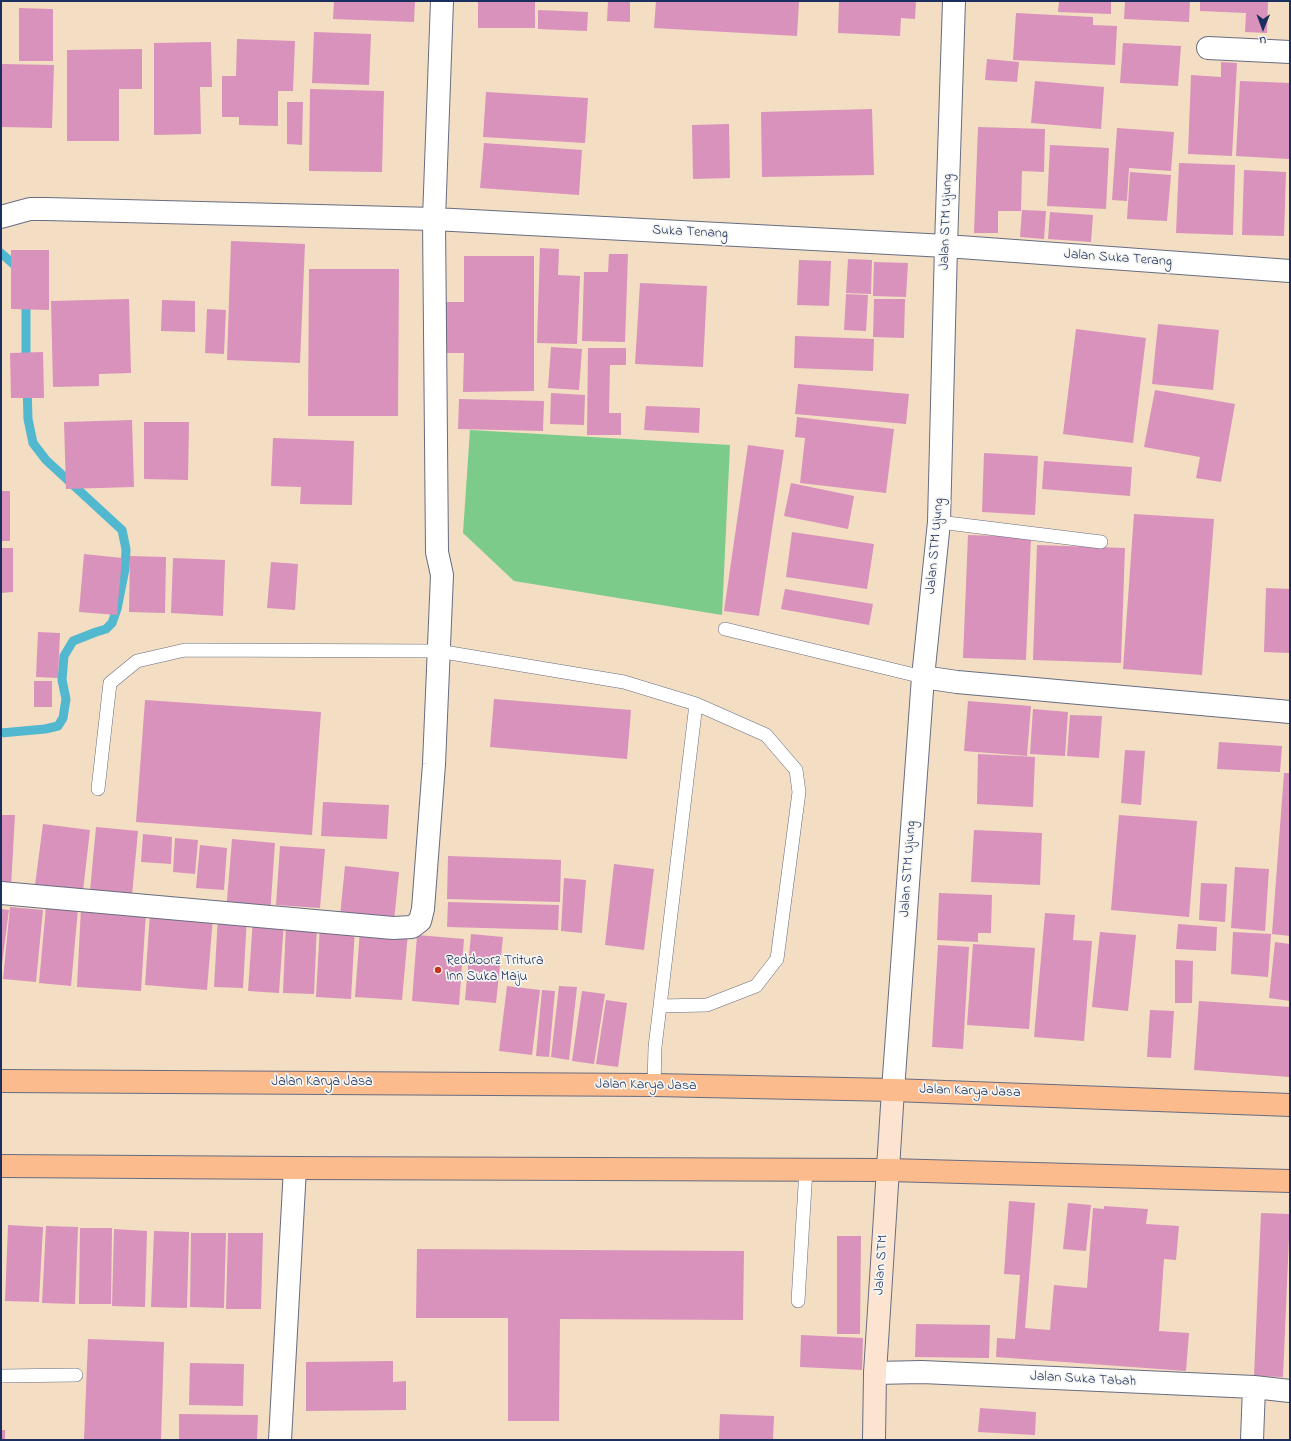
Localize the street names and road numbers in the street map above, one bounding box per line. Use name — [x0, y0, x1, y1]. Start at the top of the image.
street label: Jalan STM Ujung — [937, 173, 957, 271]
street label: Suka Tenang — [652, 223, 728, 243]
street label: Jalan Suka Terang — [1063, 247, 1173, 271]
street label: Jalan STM Ujung — [923, 497, 949, 595]
street label: Jalan STM Ujung — [897, 820, 921, 918]
street label: Jalan Karya Jasa — [271, 1075, 373, 1091]
street label: Jalan Karya Jasa — [595, 1077, 697, 1095]
street label: Jalan Karya Jasa — [919, 1082, 1021, 1102]
street label: Jalan STM — [872, 1234, 892, 1296]
street label: Jalan Suka Tabah — [1030, 1369, 1136, 1391]

